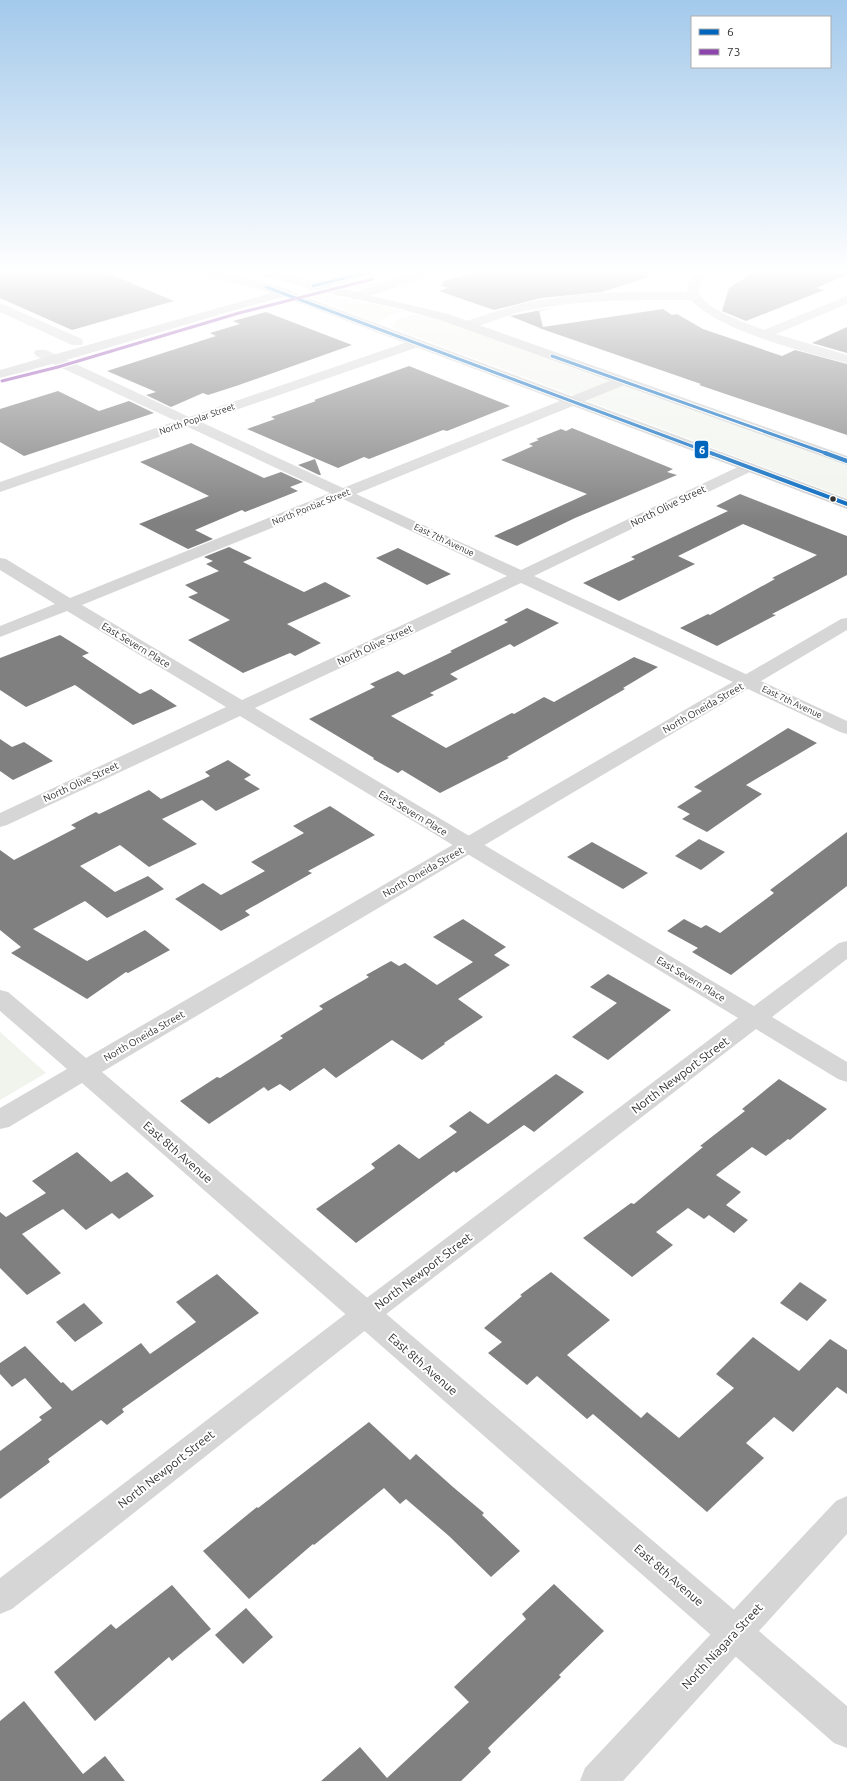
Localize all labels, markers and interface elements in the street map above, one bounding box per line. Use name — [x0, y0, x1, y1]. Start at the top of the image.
legend — [691, 16, 831, 68]
text: 6 — [727, 25, 734, 38]
text: 73 — [727, 45, 741, 58]
street label: North Poplar Street — [158, 401, 237, 437]
line badge: 6 — [694, 440, 709, 459]
text: 6 — [699, 444, 705, 456]
street label: North Olive Street — [629, 483, 707, 529]
street label: North Pontiac Street — [271, 487, 352, 527]
unlabelled marker — [828, 494, 838, 504]
street label: East 7th Avenue — [412, 522, 476, 558]
street label: East Severn Place — [100, 620, 172, 670]
street label: North Olive Street — [335, 623, 415, 667]
street label: North Oneida Street — [661, 680, 745, 736]
street label: East 7th Avenue — [760, 684, 824, 720]
street label: North Olive Street — [41, 760, 121, 804]
street label: East Severn Place — [377, 788, 449, 838]
street label: North Oneida Street — [381, 844, 465, 900]
street label: East Severn Place — [655, 954, 727, 1004]
street label: North Oneida Street — [102, 1008, 186, 1064]
street label: North Newport Street — [629, 1034, 731, 1116]
street label: East 8th Avenue — [141, 1119, 215, 1185]
street label: North Newport Street — [372, 1230, 474, 1312]
street label: East 8th Avenue — [386, 1331, 460, 1397]
street label: North Newport Street — [115, 1427, 217, 1511]
street label: East 8th Avenue — [632, 1542, 706, 1608]
street label: North Niagara Street — [679, 1600, 765, 1691]

